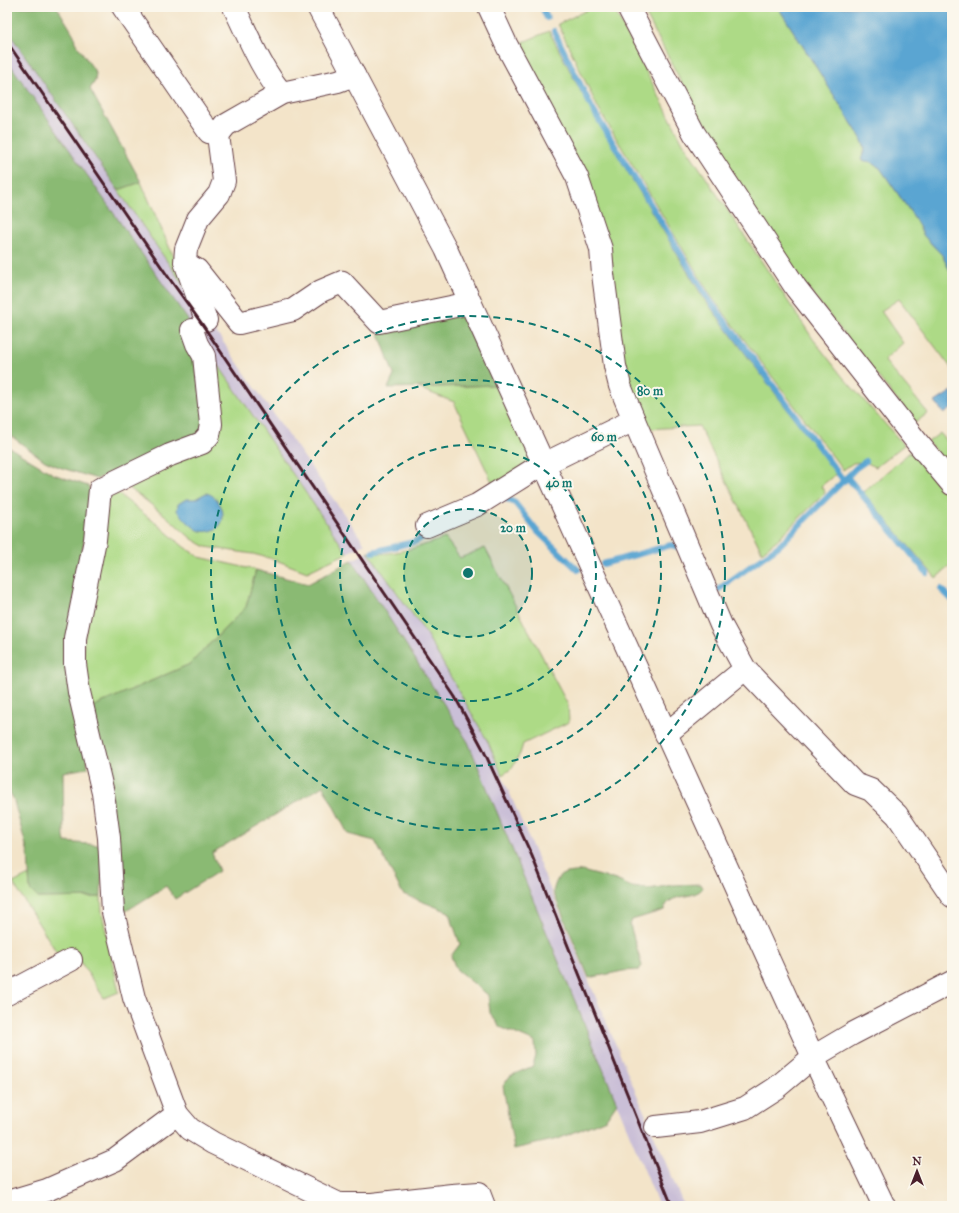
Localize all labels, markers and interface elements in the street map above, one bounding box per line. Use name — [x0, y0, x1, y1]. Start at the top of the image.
text: 80 m — [637, 384, 664, 398]
text: 60 m — [591, 430, 618, 444]
text: 40 m — [546, 476, 573, 491]
text: 20 m — [500, 521, 527, 535]
centre of rings — [461, 566, 475, 580]
north arrow — [897, 1151, 937, 1191]
text: N — [912, 1155, 922, 1168]

